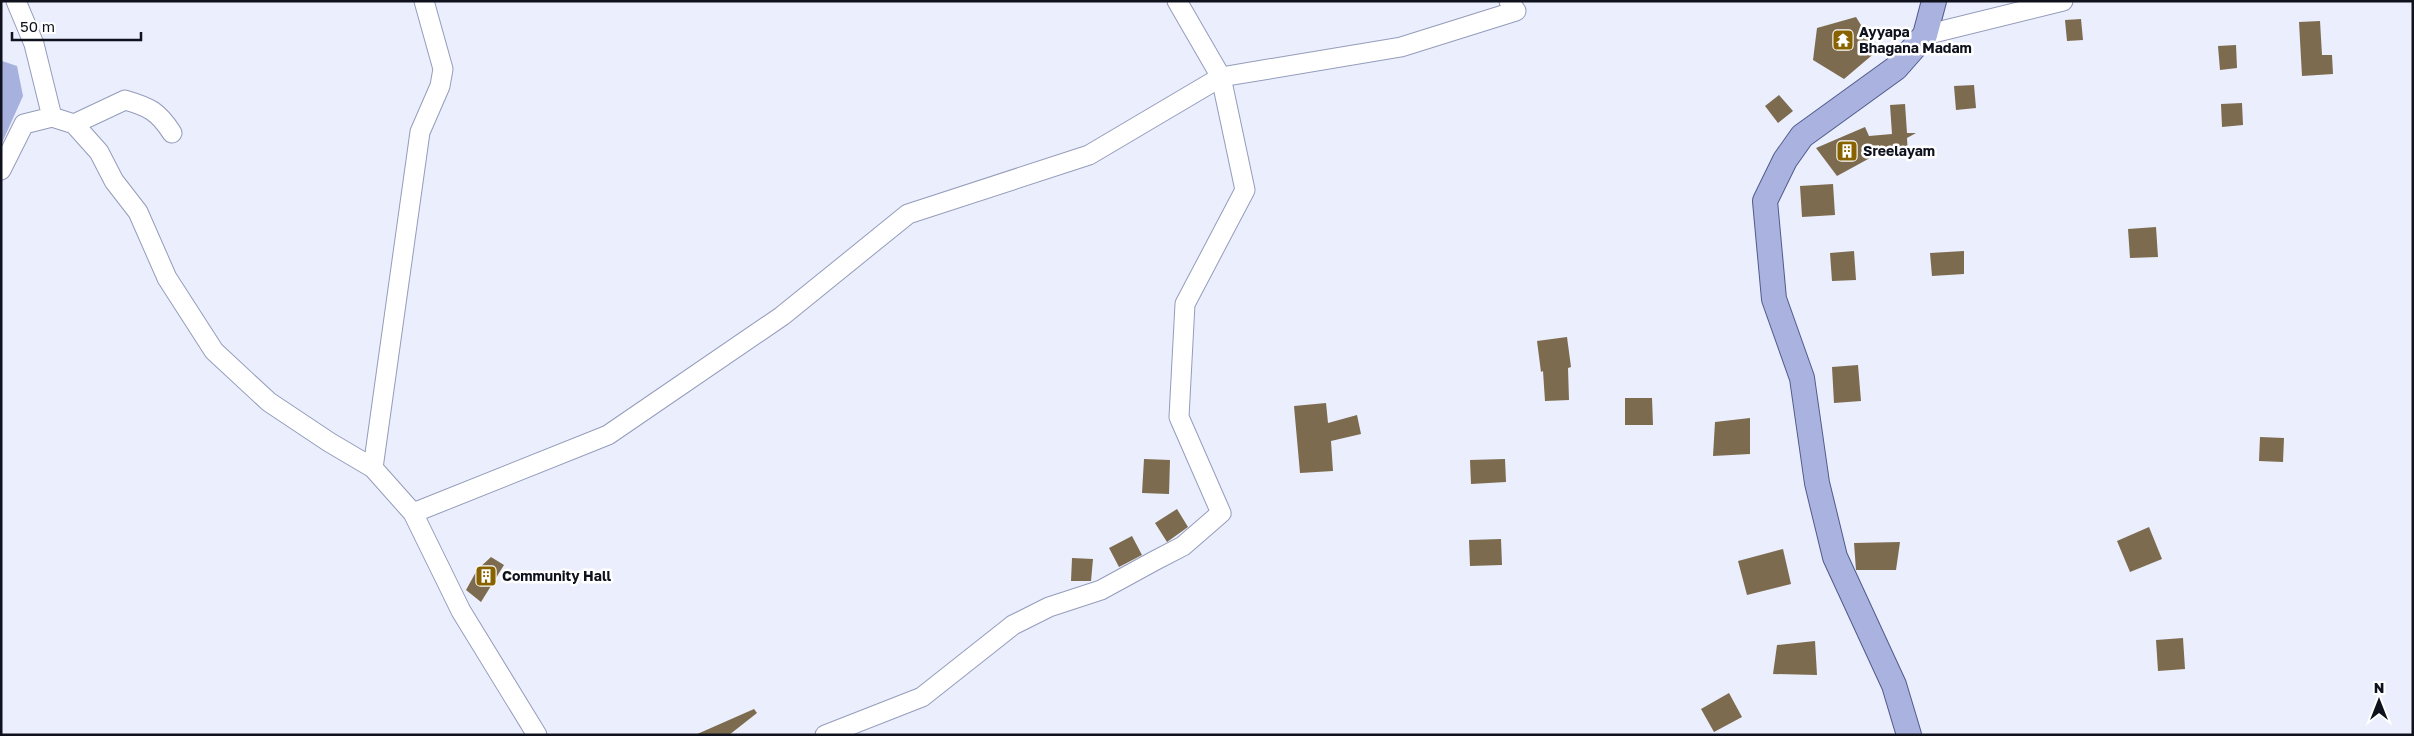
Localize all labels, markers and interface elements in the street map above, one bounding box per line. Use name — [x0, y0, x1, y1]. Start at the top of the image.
scale bar — [12, 10, 141, 42]
text: 50 m — [20, 17, 55, 35]
place label: Ayyapa Bhagana Madam — [1859, 23, 1972, 56]
temple icon: Ayyapa Bhagana Madam — [1831, 28, 1855, 52]
building icon: Sreelayam — [1835, 139, 1859, 163]
place label: Sreelayam — [1863, 142, 1935, 159]
building icon: Community Hall — [474, 564, 498, 588]
place label: Community Hall — [502, 567, 612, 584]
north arrow — [2354, 676, 2404, 726]
text: N — [2374, 679, 2384, 696]

